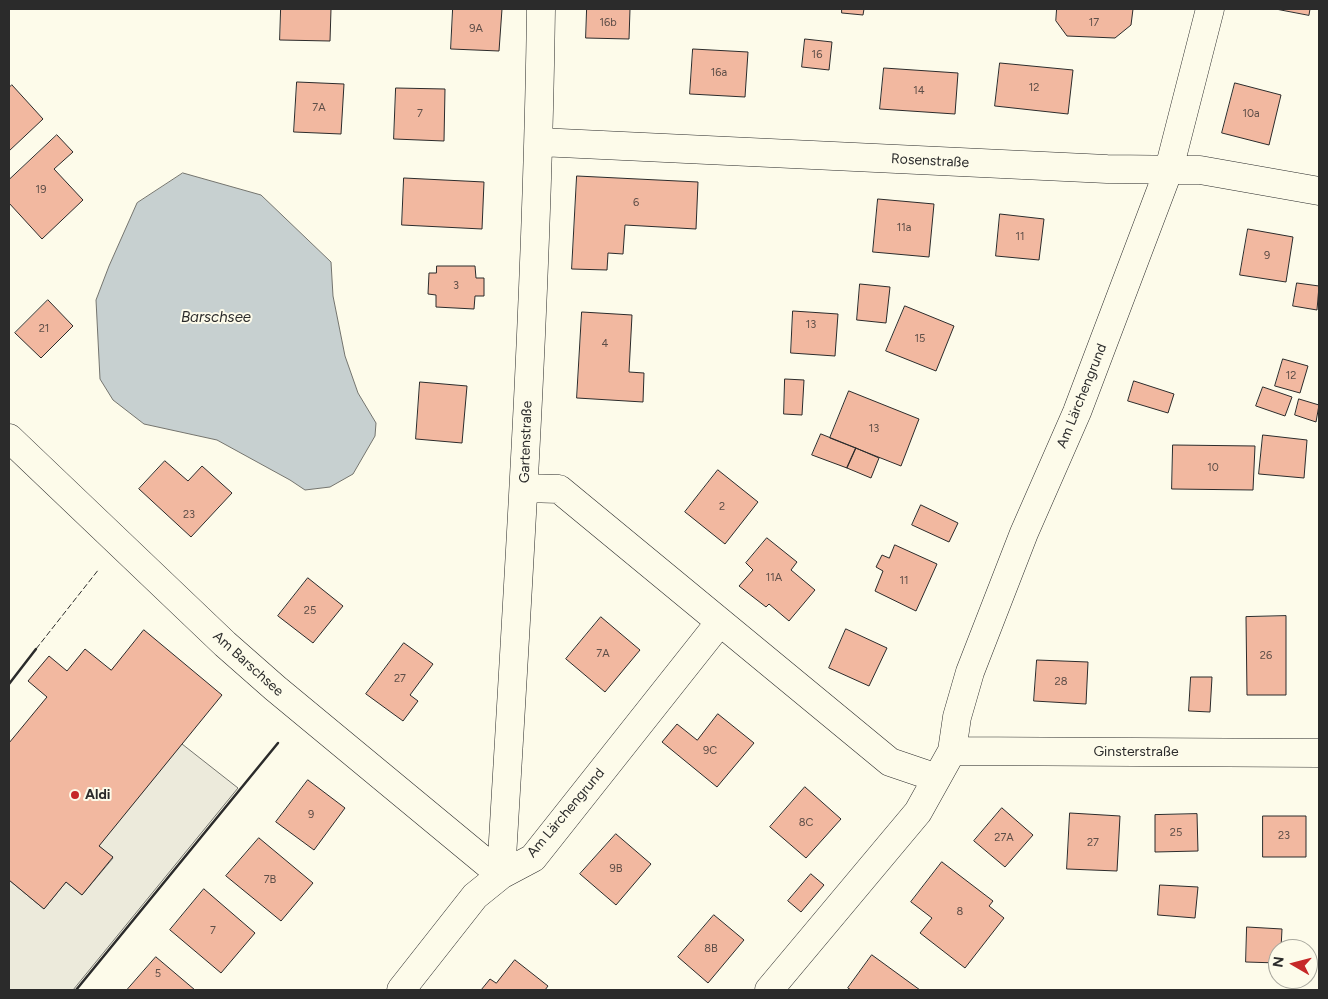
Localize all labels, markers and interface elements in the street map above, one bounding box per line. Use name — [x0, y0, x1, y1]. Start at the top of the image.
house number: 16b — [599, 16, 617, 30]
house number: 17 — [1089, 16, 1099, 30]
house number: 9A — [469, 22, 483, 36]
house number: 16 — [812, 48, 822, 62]
house number: 16a — [711, 66, 727, 80]
house number: 12 — [1029, 81, 1039, 95]
house number: 14 — [913, 84, 925, 98]
house number: 7A — [312, 101, 326, 115]
house number: 7 — [417, 107, 423, 121]
house number: 10a — [1242, 107, 1260, 121]
street label: Rosenstraße — [891, 151, 969, 171]
house number: 19 — [36, 183, 46, 197]
house number: 6 — [633, 196, 639, 210]
house number: 11a — [897, 221, 911, 235]
house number: 11 — [1015, 230, 1025, 244]
house number: 9 — [1264, 249, 1270, 263]
house number: 3 — [453, 279, 459, 293]
water label: Barschsee — [181, 309, 251, 327]
house number: 13 — [806, 318, 816, 332]
house number: 21 — [39, 322, 49, 336]
house number: 15 — [915, 332, 925, 346]
house number: 4 — [602, 337, 608, 351]
street label: Am Lärchengrund — [1053, 341, 1111, 451]
house number: 12 — [1286, 369, 1296, 383]
street label: Gartenstraße — [516, 401, 536, 483]
house number: 13 — [869, 422, 879, 436]
house number: 10 — [1207, 461, 1219, 475]
house number: 2 — [719, 500, 725, 514]
house number: 23 — [183, 508, 195, 522]
house number: 11A — [766, 571, 782, 585]
house number: 11 — [899, 574, 909, 588]
house number: 25 — [304, 604, 316, 618]
street label: Am Barschsee — [209, 628, 287, 700]
house number: 7A — [596, 647, 610, 661]
house number: 26 — [1260, 649, 1272, 663]
house number: 27 — [394, 672, 406, 686]
house number: 28 — [1055, 675, 1067, 689]
house number: 9C — [703, 744, 717, 758]
street label: Ginsterstraße — [1093, 744, 1179, 760]
street label: Am Lärchengrund — [524, 765, 608, 861]
place label: Aldi — [85, 787, 110, 803]
marker: Aldi — [69, 789, 81, 801]
house number: 9 — [308, 808, 314, 822]
house number: 8C — [799, 816, 813, 830]
house number: 25 — [1170, 826, 1182, 840]
house number: 23 — [1278, 829, 1290, 843]
house number: 27A — [994, 831, 1014, 845]
house number: 27 — [1087, 836, 1099, 850]
house number: 9B — [610, 862, 622, 876]
house number: 7B — [264, 873, 276, 887]
house number: 8 — [957, 905, 963, 919]
house number: 7 — [210, 924, 216, 938]
north arrow — [1268, 939, 1318, 989]
house number: 8B — [704, 942, 718, 956]
text: N — [1269, 955, 1288, 969]
house number: 5 — [155, 967, 161, 981]

